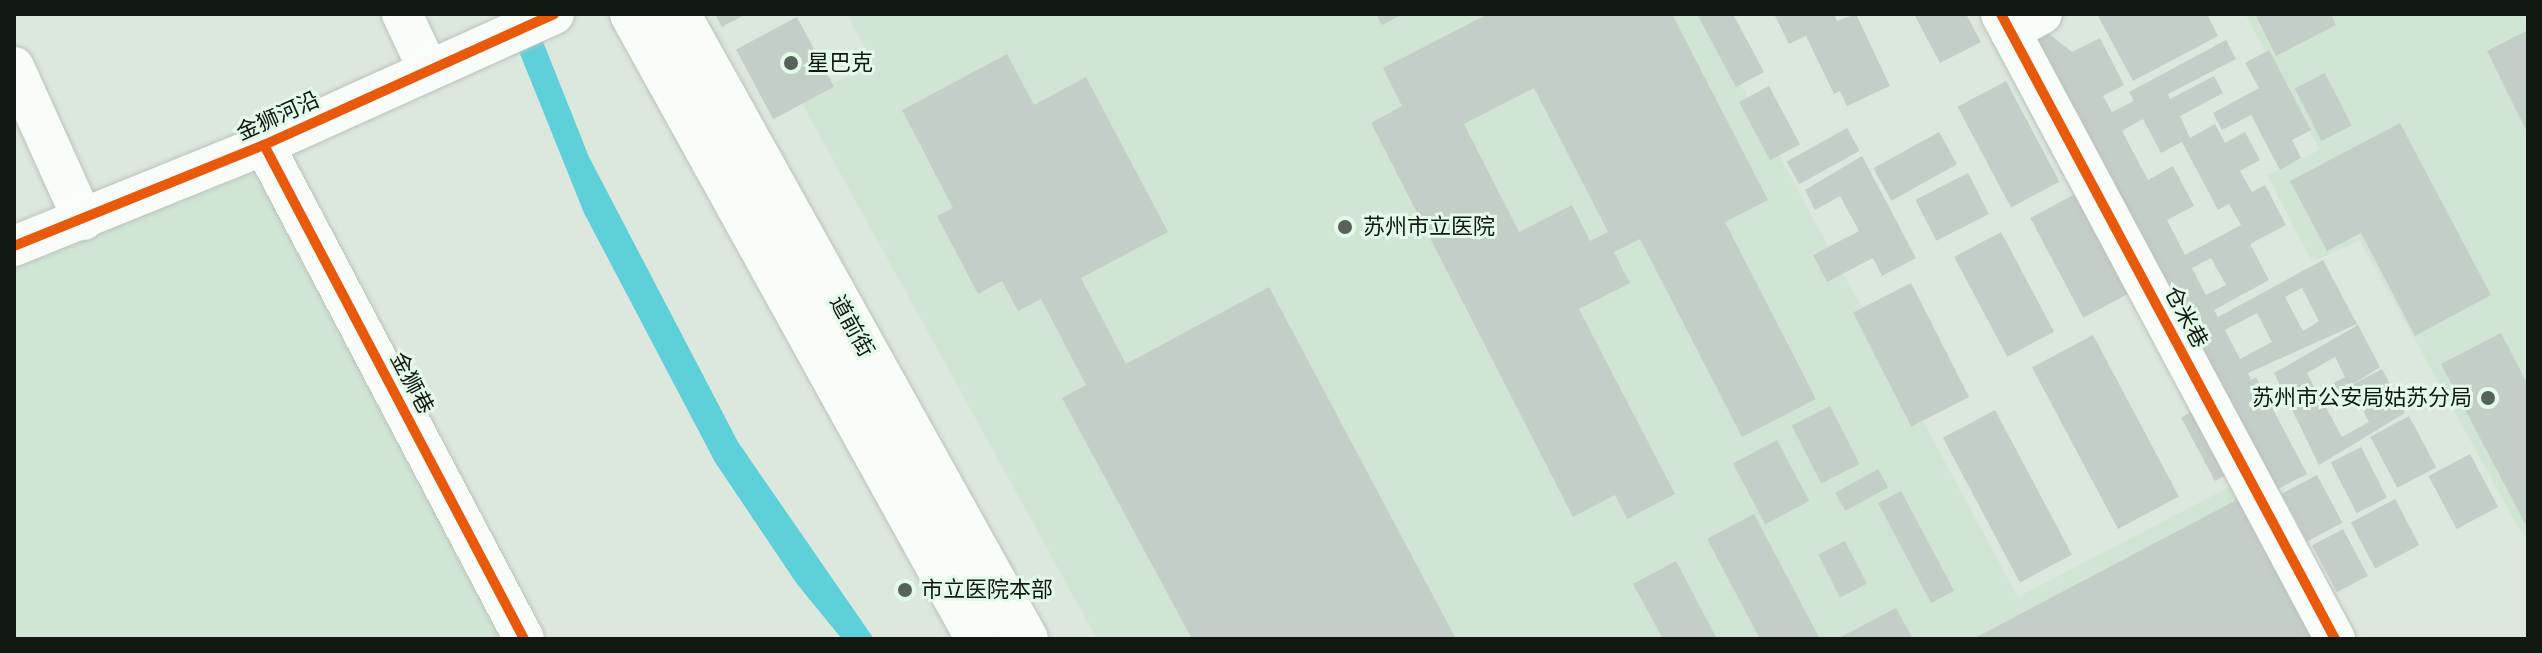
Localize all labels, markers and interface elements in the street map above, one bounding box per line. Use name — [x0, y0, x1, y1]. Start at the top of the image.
place label: 星巴克 — [807, 50, 873, 76]
marker: 星巴克 — [782, 54, 800, 72]
street label: 金狮河沿 — [232, 86, 324, 146]
place label: 苏州市立医院 — [1363, 214, 1495, 240]
marker: 苏州市立医院 — [1334, 216, 1356, 238]
street label: 仓米巷 — [2159, 282, 2213, 352]
street label: 道前街 — [824, 291, 880, 361]
street label: 金狮巷 — [385, 348, 439, 418]
place label: 苏州市公安局姑苏分局 — [2252, 385, 2472, 411]
marker: 苏州市公安局姑苏分局 — [2479, 389, 2497, 407]
place label: 市立医院本部 — [921, 577, 1053, 603]
marker: 市立医院本部 — [896, 581, 914, 599]

